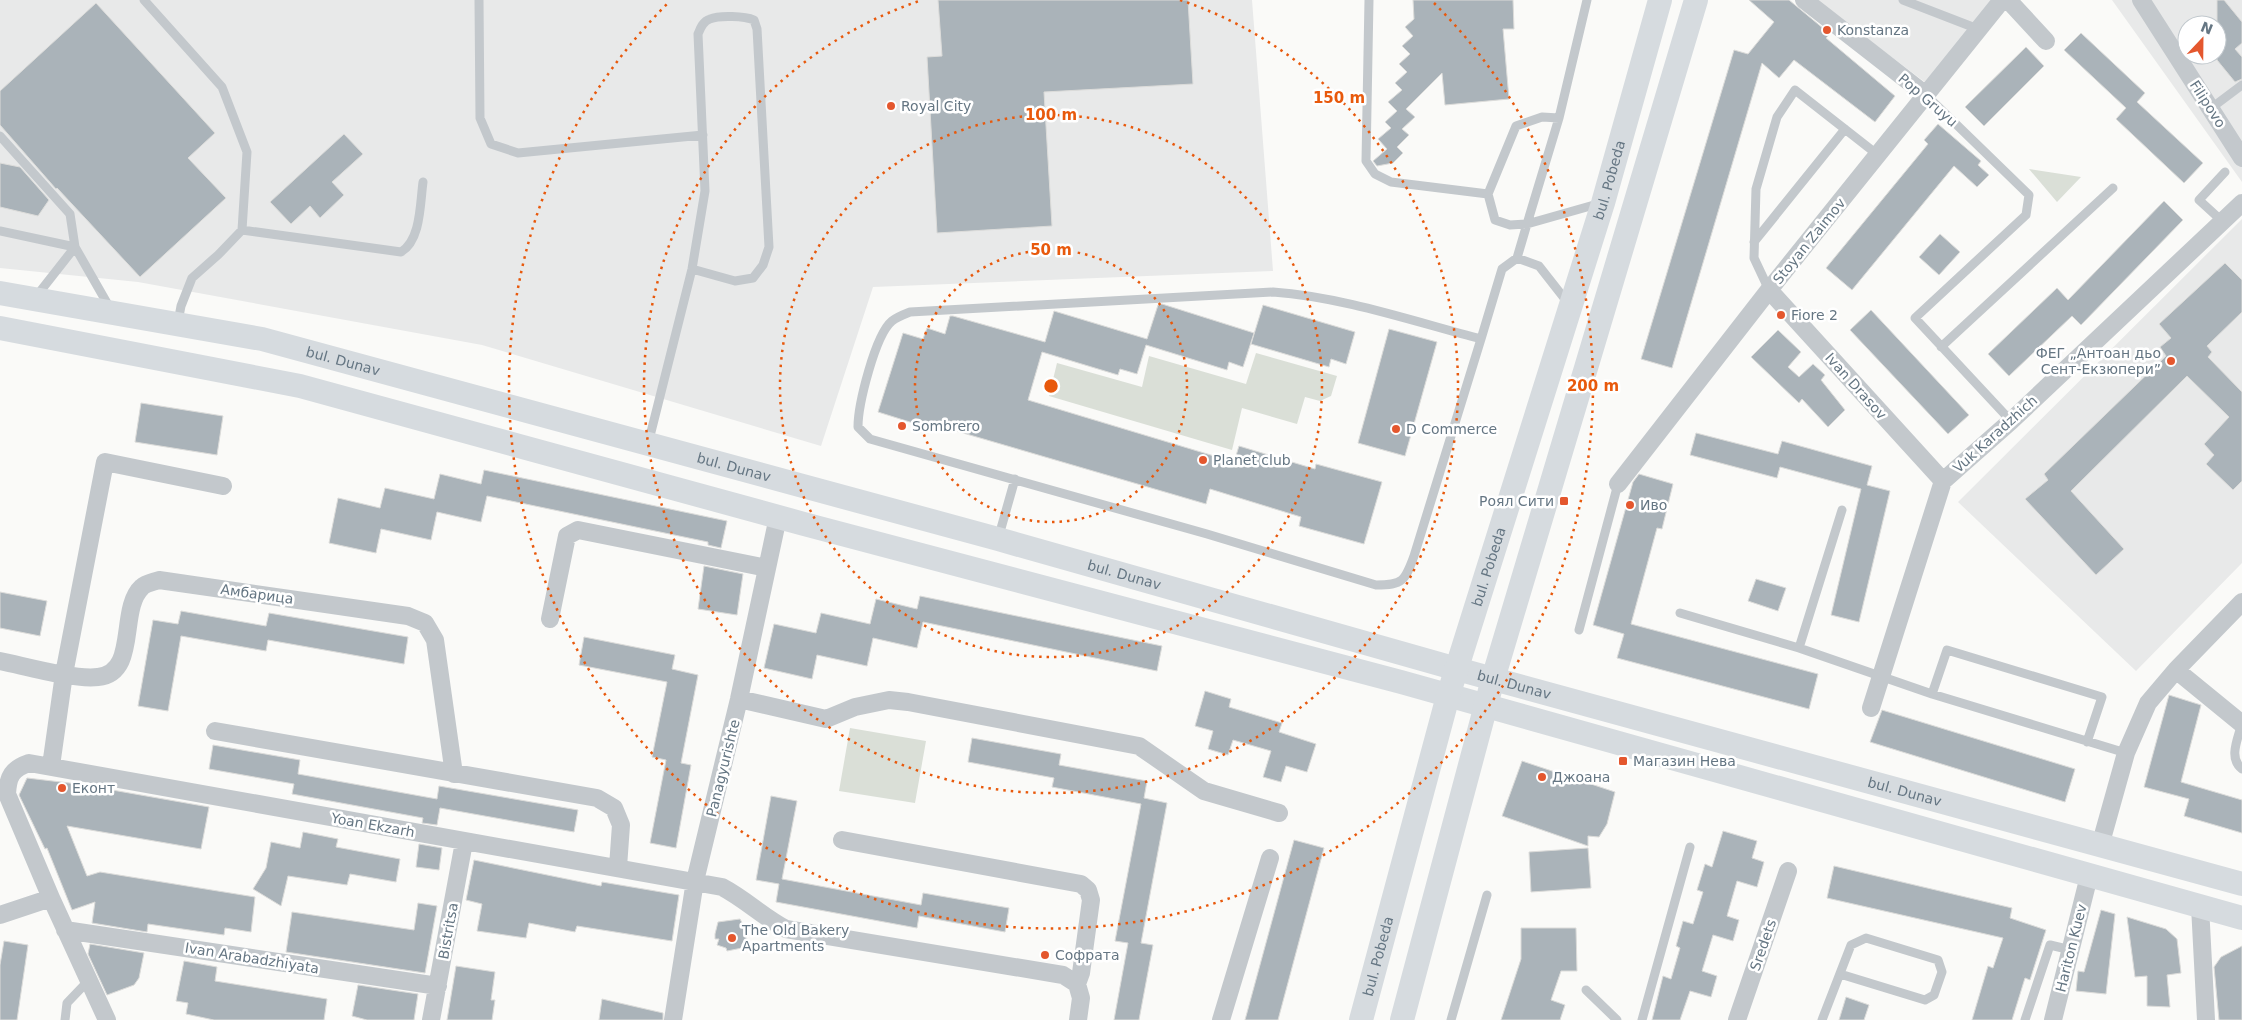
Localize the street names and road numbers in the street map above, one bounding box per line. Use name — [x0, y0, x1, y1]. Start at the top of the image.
street label: Pop Gruyu — [1895, 70, 1961, 130]
street label: Filipovo — [2187, 77, 2229, 131]
street label: bul. Pobeda — [1590, 138, 1628, 222]
street label: Stoyan Zaimov — [1770, 195, 1848, 287]
street label: bul. Dunav — [304, 343, 382, 379]
street label: Ivan Drasov — [1822, 350, 1890, 422]
street label: Vuk Karadzhich — [1950, 392, 2040, 476]
street label: bul. Dunav — [695, 450, 773, 485]
street label: bul. Pobeda — [1469, 525, 1509, 608]
street label: bul. Dunav — [1086, 557, 1163, 593]
street label: Амбарица — [220, 581, 294, 607]
street label: bul. Dunav — [1475, 667, 1553, 702]
street label: Panagyurishte — [703, 718, 743, 818]
street label: bul. Dunav — [1866, 774, 1944, 809]
street label: Yoan Ekzarh — [329, 810, 416, 840]
street label: Bistritsa — [435, 901, 461, 961]
street label: Hariton Kuev — [2052, 902, 2090, 994]
street label: bul. Pobeda — [1360, 915, 1396, 998]
street label: Sredets — [1747, 917, 1779, 973]
street label: Ivan Arabadzhiyata — [184, 939, 320, 977]

